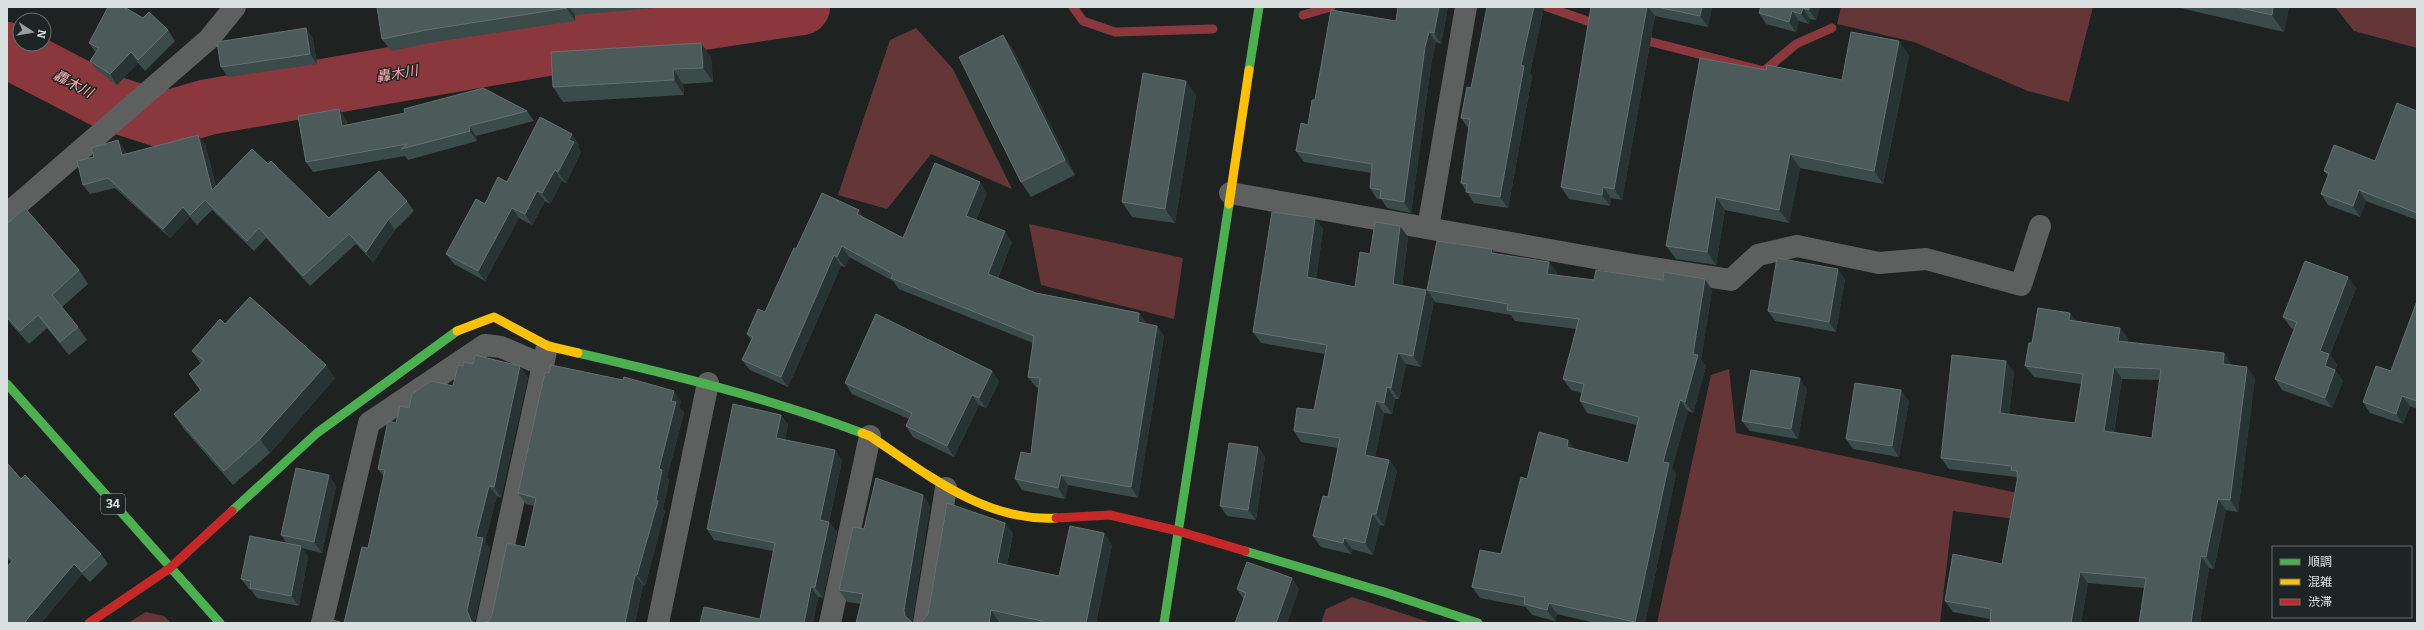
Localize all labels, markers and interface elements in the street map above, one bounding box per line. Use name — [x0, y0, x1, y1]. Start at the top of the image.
north arrow — [12, 12, 52, 52]
text: N — [34, 28, 49, 40]
water label: 轟木川 — [375, 62, 421, 86]
water label: 轟木川 — [50, 67, 97, 102]
road number: 34 — [101, 494, 125, 514]
legend — [2272, 546, 2412, 618]
text: 順調 — [2308, 555, 2332, 569]
text: 混雑 — [2308, 575, 2332, 589]
text: 渋滞 — [2308, 595, 2332, 609]

